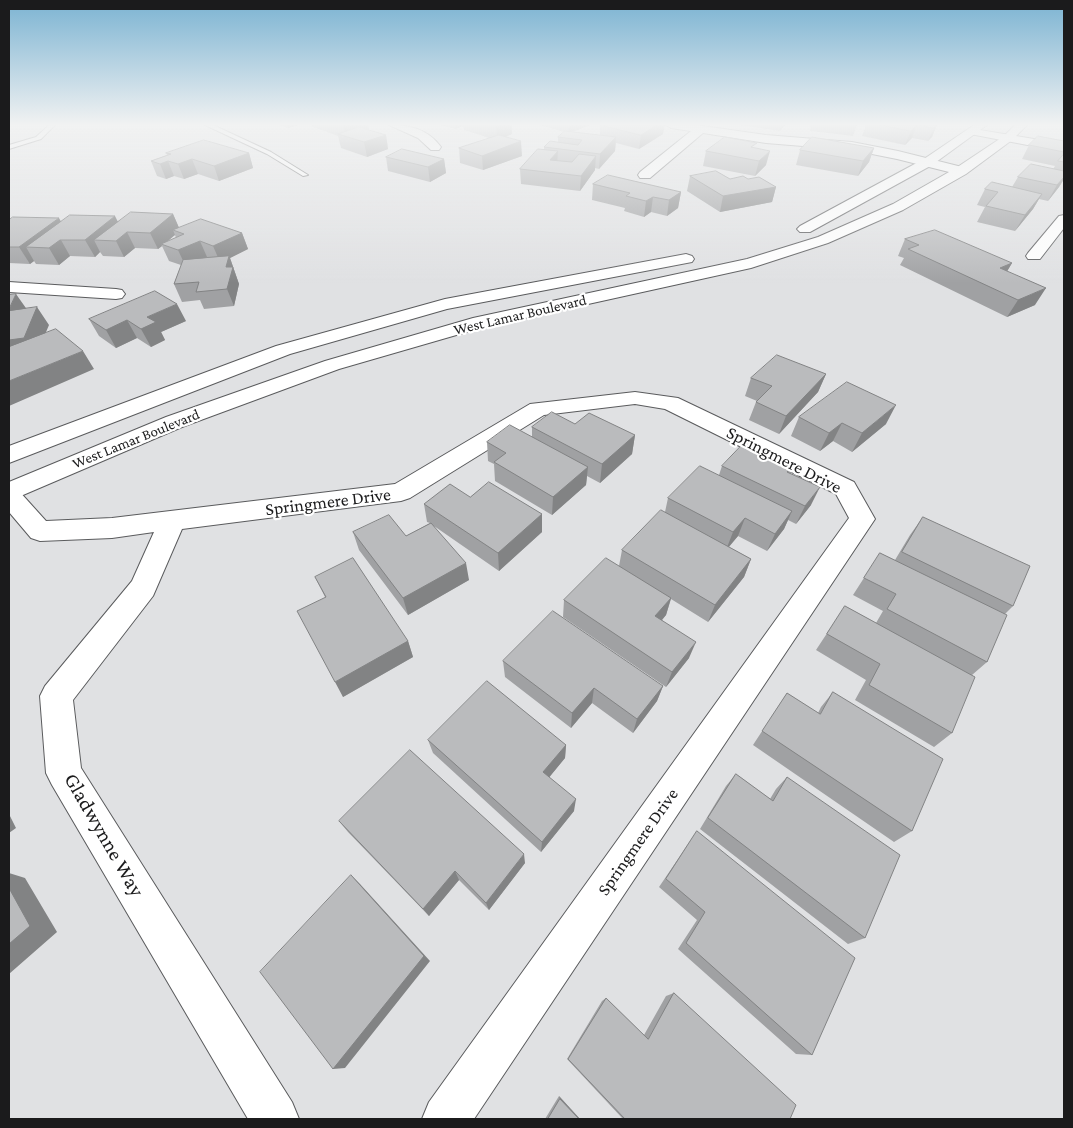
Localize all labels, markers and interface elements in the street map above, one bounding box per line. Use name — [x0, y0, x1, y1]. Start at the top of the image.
street label: West Lamar Boulevard — [452, 291, 588, 339]
street label: West Lamar Boulevard — [70, 405, 202, 473]
street label: Springmere Drive — [723, 422, 845, 498]
street label: Springmere Drive — [264, 484, 392, 520]
street label: Gladwynne Way — [59, 769, 149, 901]
street label: Springmere Drive — [593, 784, 683, 900]

